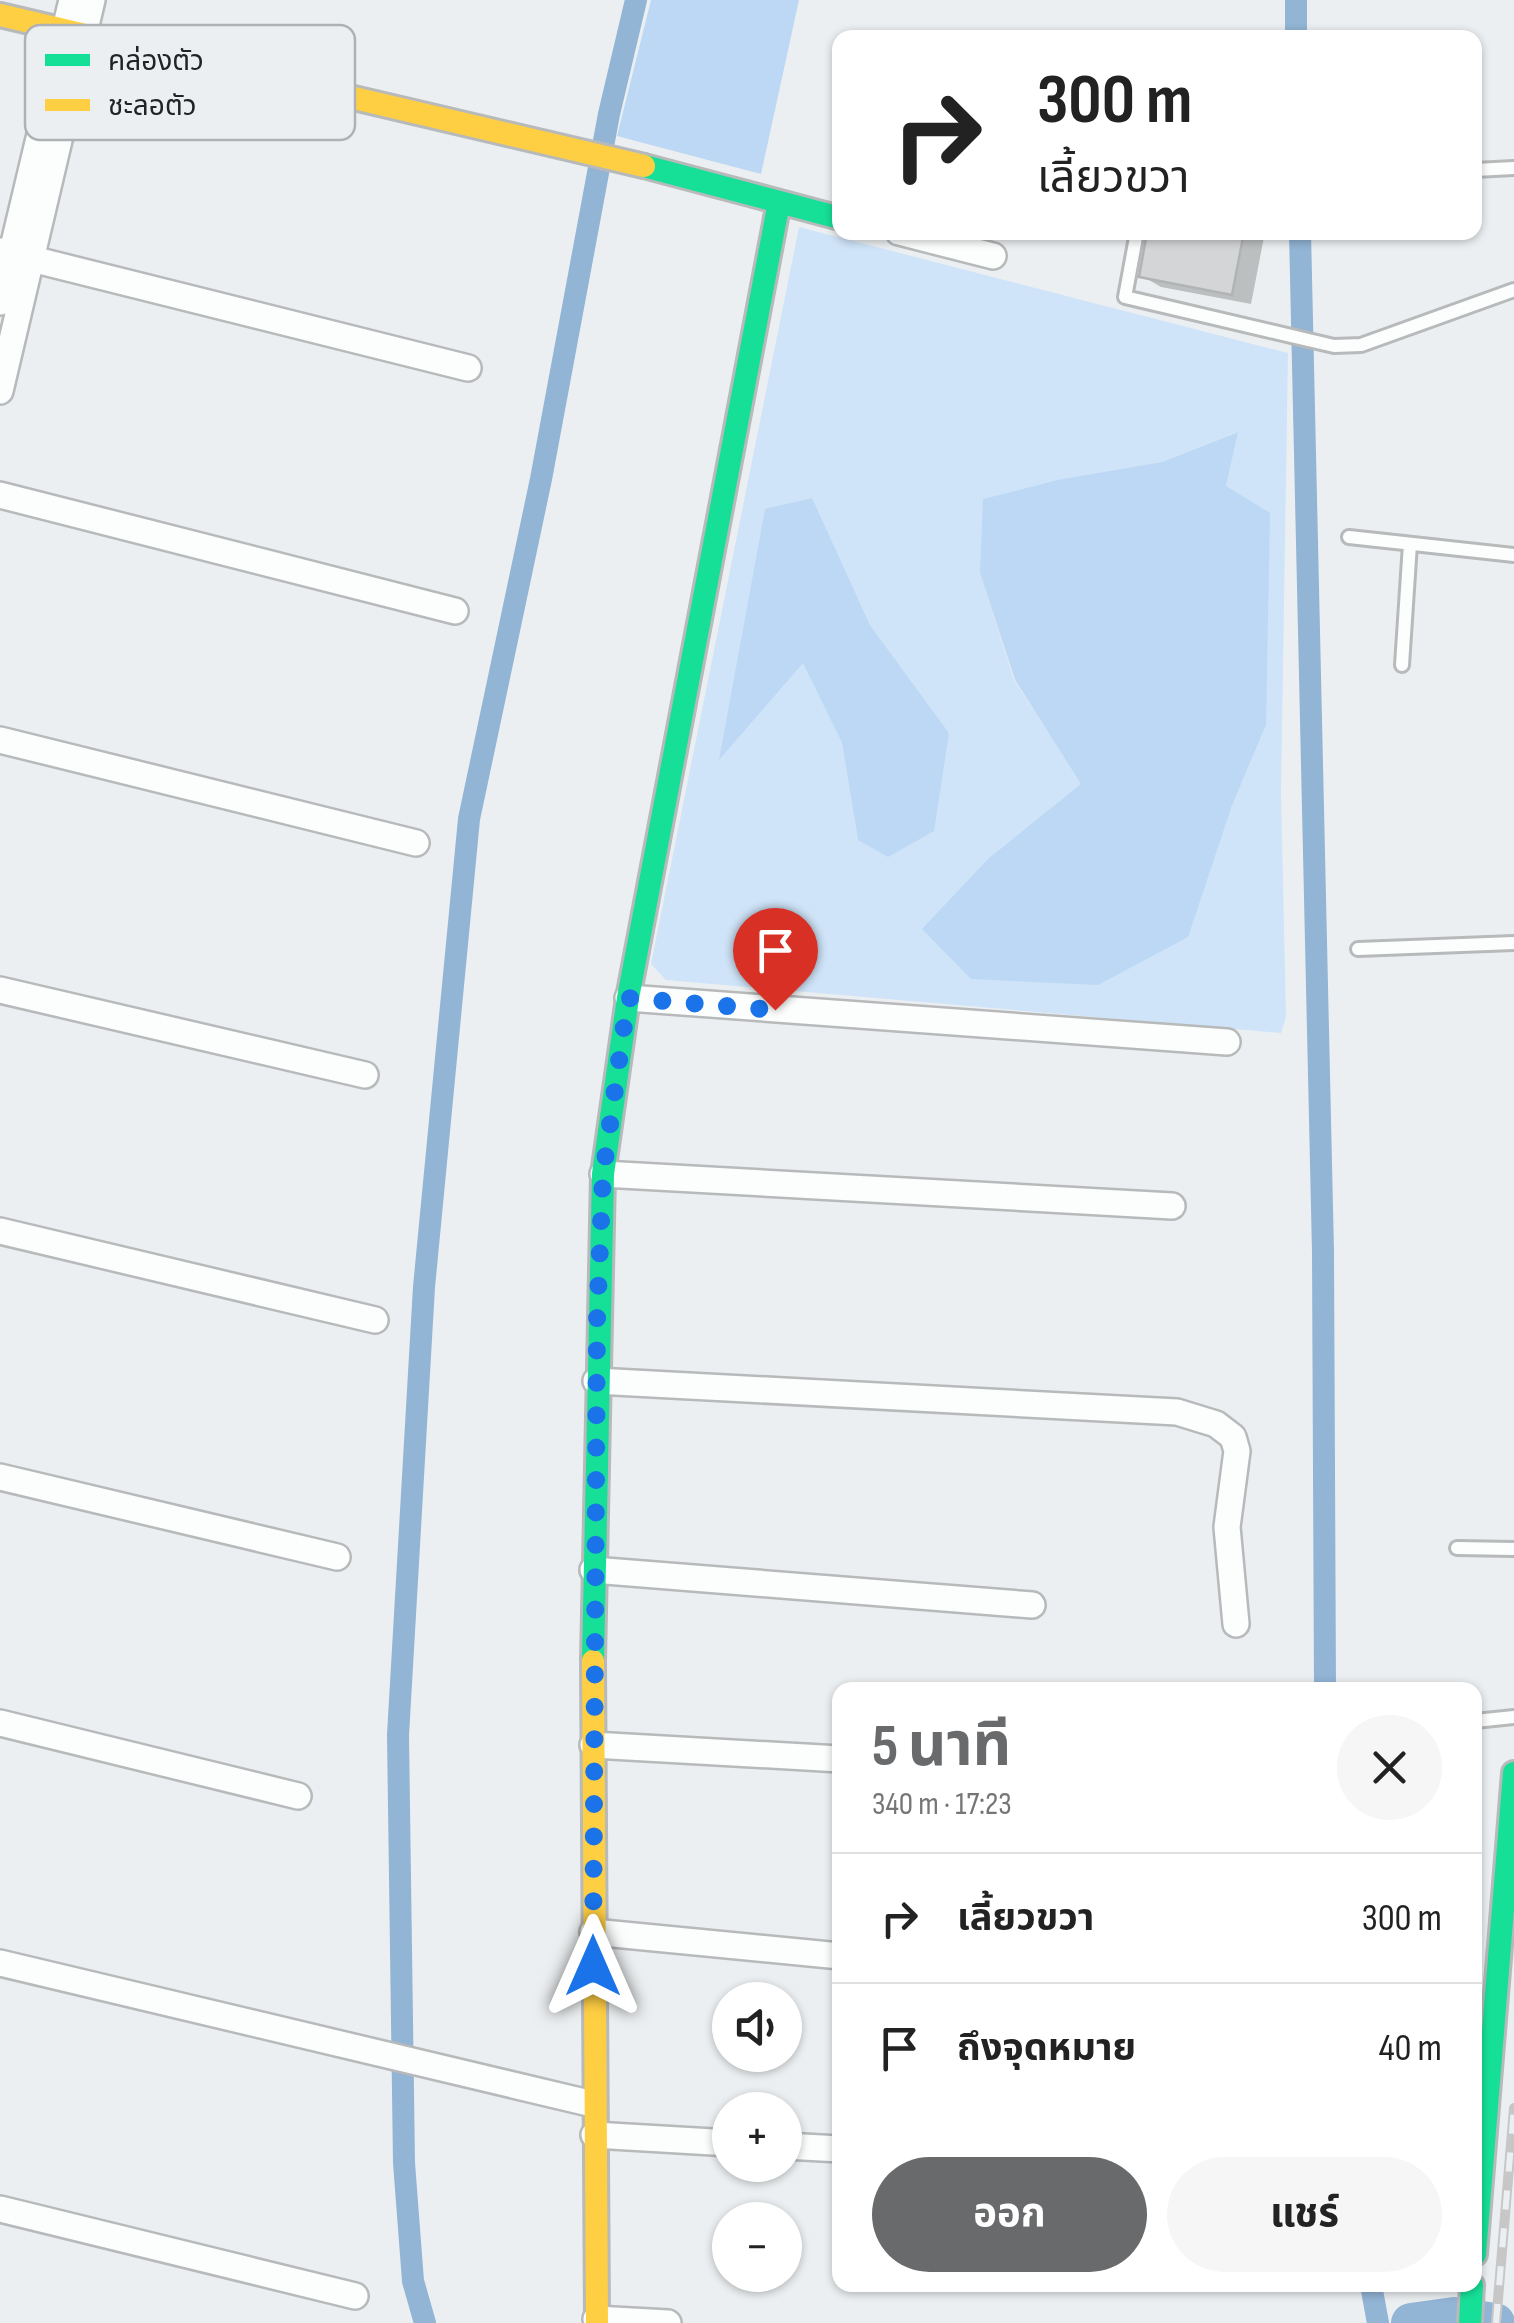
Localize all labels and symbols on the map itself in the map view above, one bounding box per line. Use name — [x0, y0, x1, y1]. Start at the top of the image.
legend — [25, 25, 355, 140]
text: คล่องตัว — [108, 45, 204, 78]
text: ชะลอตัว — [108, 90, 197, 123]
pin — [733, 908, 818, 1011]
position arrow — [541, 1914, 645, 2018]

